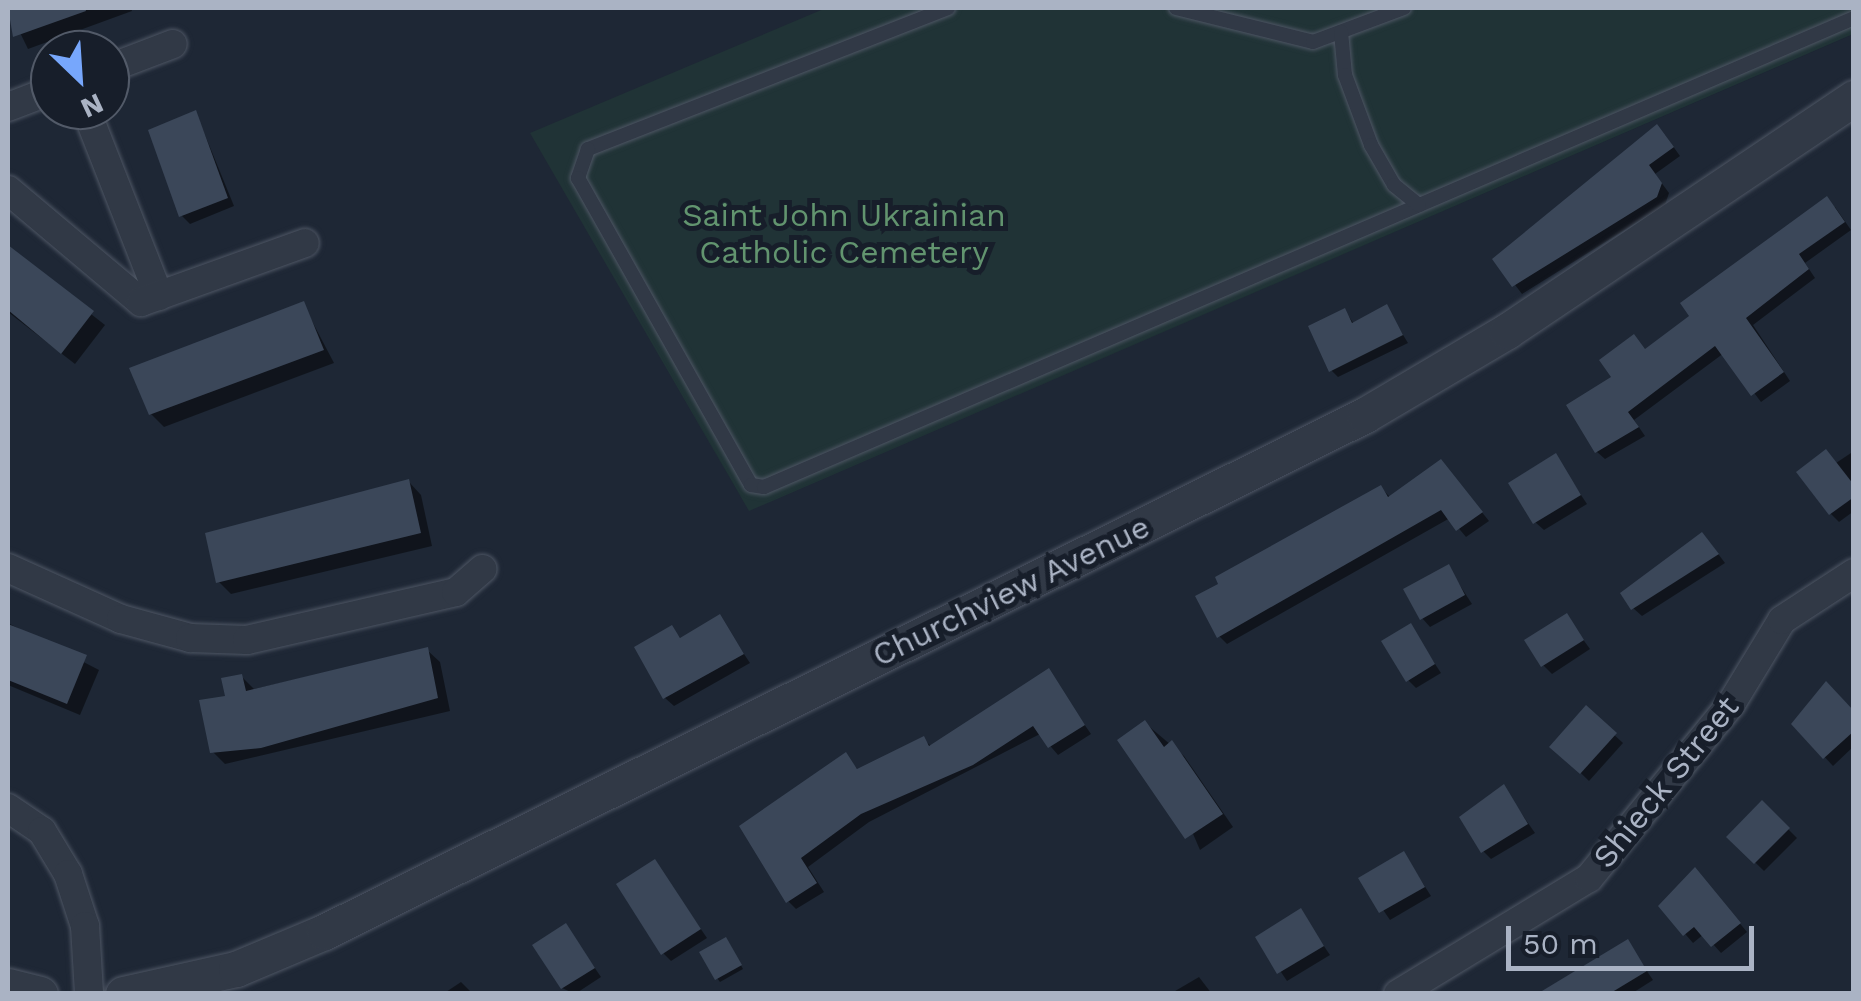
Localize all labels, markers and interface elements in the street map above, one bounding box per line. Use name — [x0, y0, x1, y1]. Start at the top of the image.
north arrow — [30, 30, 130, 130]
text: N — [76, 86, 108, 125]
park label: Saint John Ukrainian Catholic Cemetery — [682, 197, 1006, 272]
street label: Churchview Avenue — [865, 507, 1157, 675]
street label: Shieck Street — [1585, 688, 1747, 876]
scale bar — [1511, 906, 1758, 968]
text: 50 m — [1523, 926, 1598, 961]

